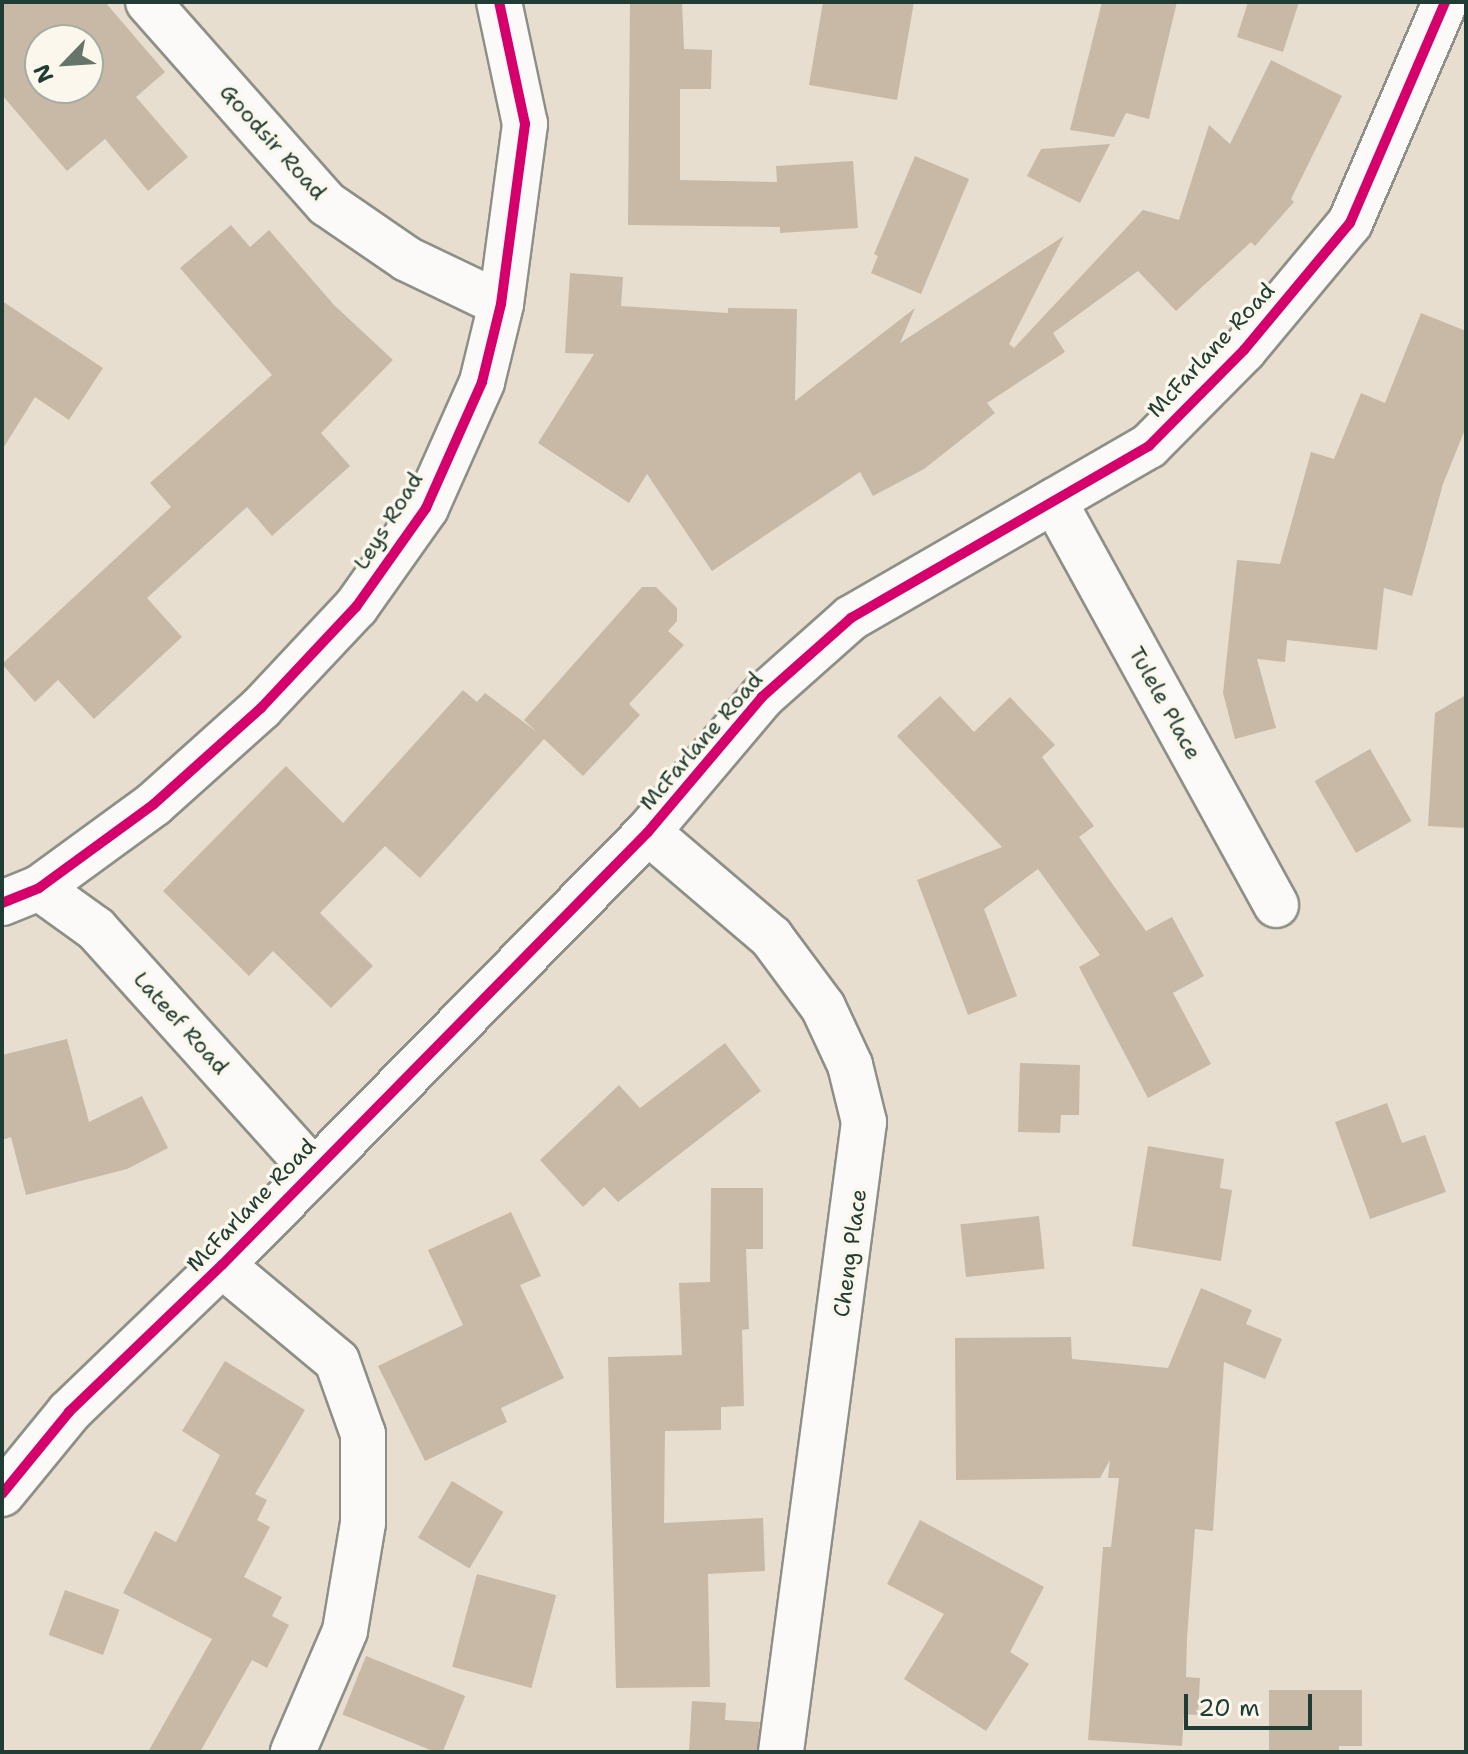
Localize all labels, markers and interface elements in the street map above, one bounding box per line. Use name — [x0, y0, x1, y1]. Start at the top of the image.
north arrow — [24, 24, 104, 104]
text: N — [27, 59, 60, 88]
street label: Goodsir Road — [214, 79, 332, 205]
street label: McFarlane Road — [1142, 277, 1280, 423]
street label: Leys Road — [348, 467, 428, 575]
street label: Tulele Place — [1123, 642, 1207, 764]
street label: McFarlane Road — [634, 666, 768, 816]
street label: Lateef Road — [128, 966, 234, 1080]
street label: McFarlane Road — [181, 1133, 321, 1277]
street label: Cheng Place — [828, 1187, 872, 1319]
scale bar — [1188, 1678, 1316, 1728]
text: 20 m — [1198, 1692, 1260, 1724]

